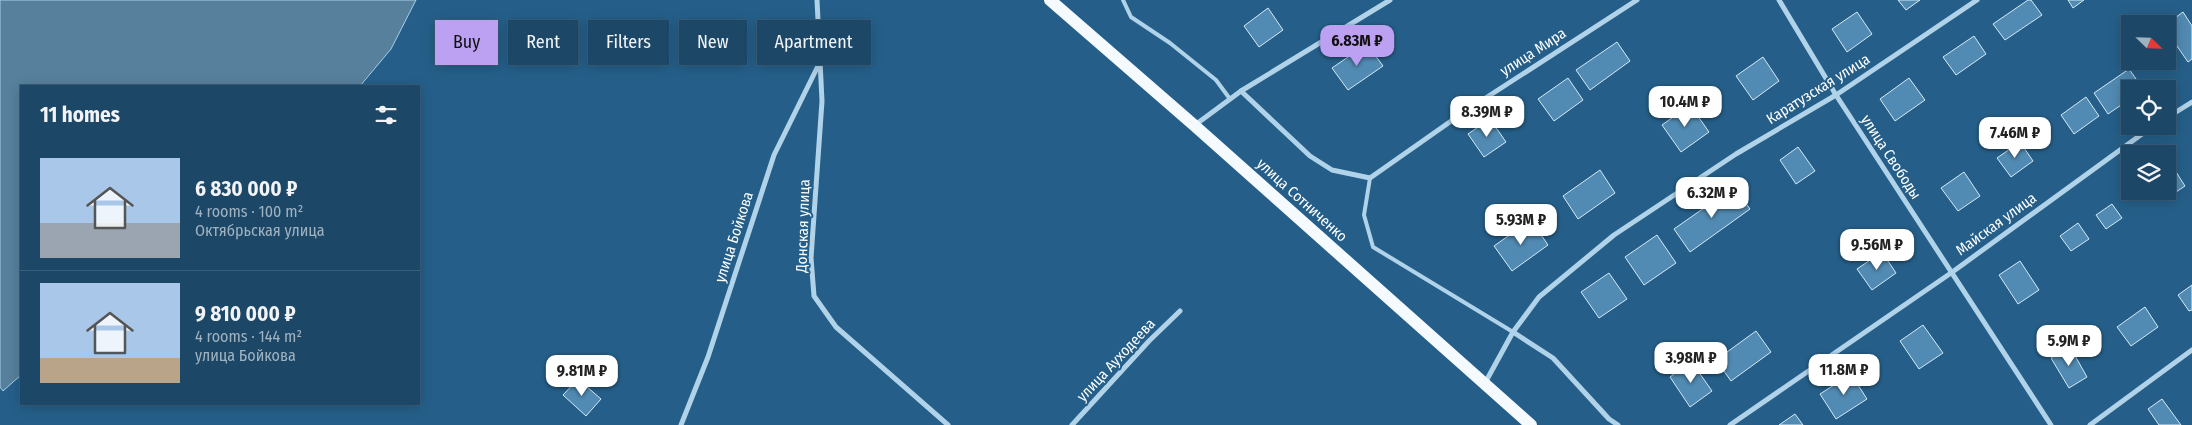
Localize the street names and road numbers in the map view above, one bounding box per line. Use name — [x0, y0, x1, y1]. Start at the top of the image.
street label: улица Мира — [1497, 24, 1569, 80]
street label: Каратузская улица — [1763, 50, 1873, 128]
street label: улица Свободы — [1857, 111, 1925, 203]
street label: улица Сотниченко — [1253, 155, 1351, 245]
street label: Донская улица — [792, 179, 814, 274]
street label: улица Бойкова — [711, 189, 757, 285]
street label: Майская улица — [1952, 189, 2040, 259]
street label: улица Ауходеева — [1073, 315, 1159, 405]

